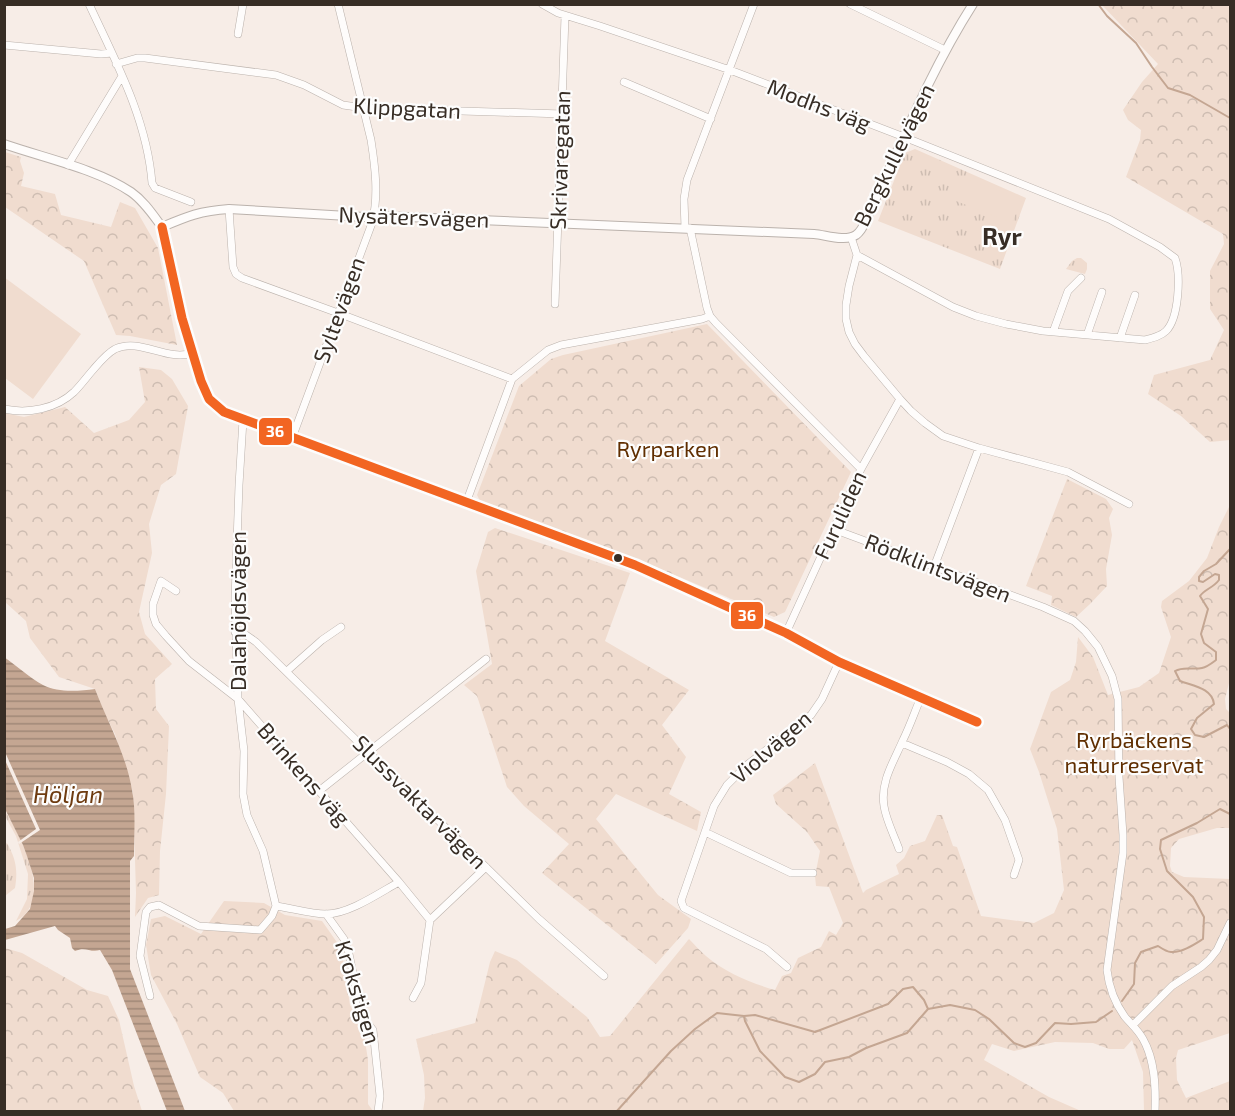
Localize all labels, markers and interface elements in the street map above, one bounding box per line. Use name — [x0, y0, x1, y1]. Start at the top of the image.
street label: Modhs väg — [764, 72, 875, 136]
street label: Bergkullevägen — [847, 79, 939, 230]
street label: Skrivaregatan — [544, 90, 574, 230]
street label: Klippgatan — [352, 91, 462, 123]
street label: Nysätersvägen — [338, 200, 490, 232]
district label: Ryr — [982, 221, 1022, 250]
street label: Syltevägen — [307, 253, 369, 366]
line badge: 36 — [258, 417, 293, 446]
text: 36 — [266, 421, 284, 440]
park label: Ryrparken — [616, 435, 720, 461]
street label: Furuliden — [807, 466, 871, 563]
street label: Rödklintsvägen — [862, 527, 1015, 607]
street label: Dalahöjdsvägen — [224, 531, 251, 691]
unlabelled marker — [612, 552, 624, 564]
line badge: 36 — [730, 601, 764, 630]
text: 36 — [738, 605, 756, 624]
street label: Violvägen — [725, 704, 816, 788]
street label: Brinkens väg — [253, 717, 356, 830]
park label: Ryrbäckens naturreservat — [1065, 726, 1203, 777]
street label: Slussvaktarvägen — [348, 729, 493, 874]
water label: Höljan — [33, 779, 103, 808]
street label: Krokstigen — [331, 937, 387, 1047]

